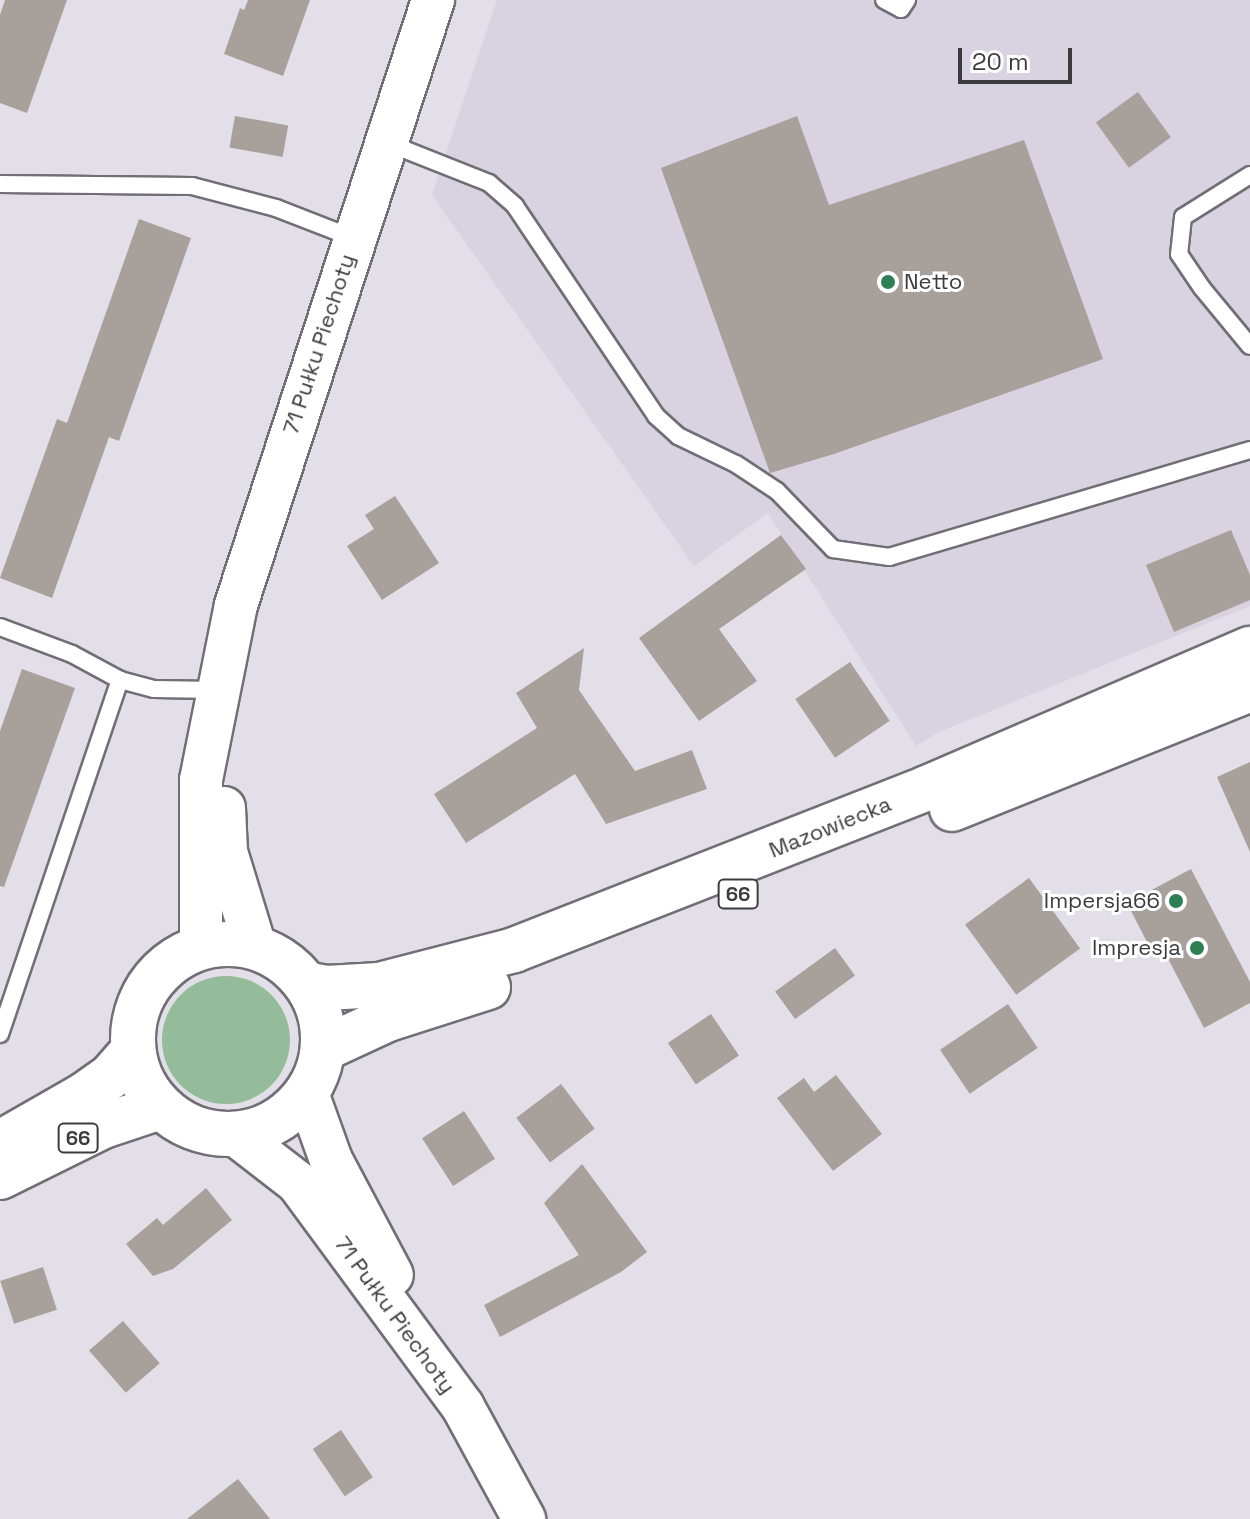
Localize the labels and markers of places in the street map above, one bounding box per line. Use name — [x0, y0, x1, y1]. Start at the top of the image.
place label: Netto — [904, 269, 962, 295]
marker: Netto — [879, 273, 897, 291]
place label: Impersja66 — [1044, 888, 1160, 914]
marker: Impersja66 — [1167, 892, 1185, 910]
place label: Impresja — [1092, 935, 1181, 961]
marker: Impresja — [1188, 939, 1206, 957]

